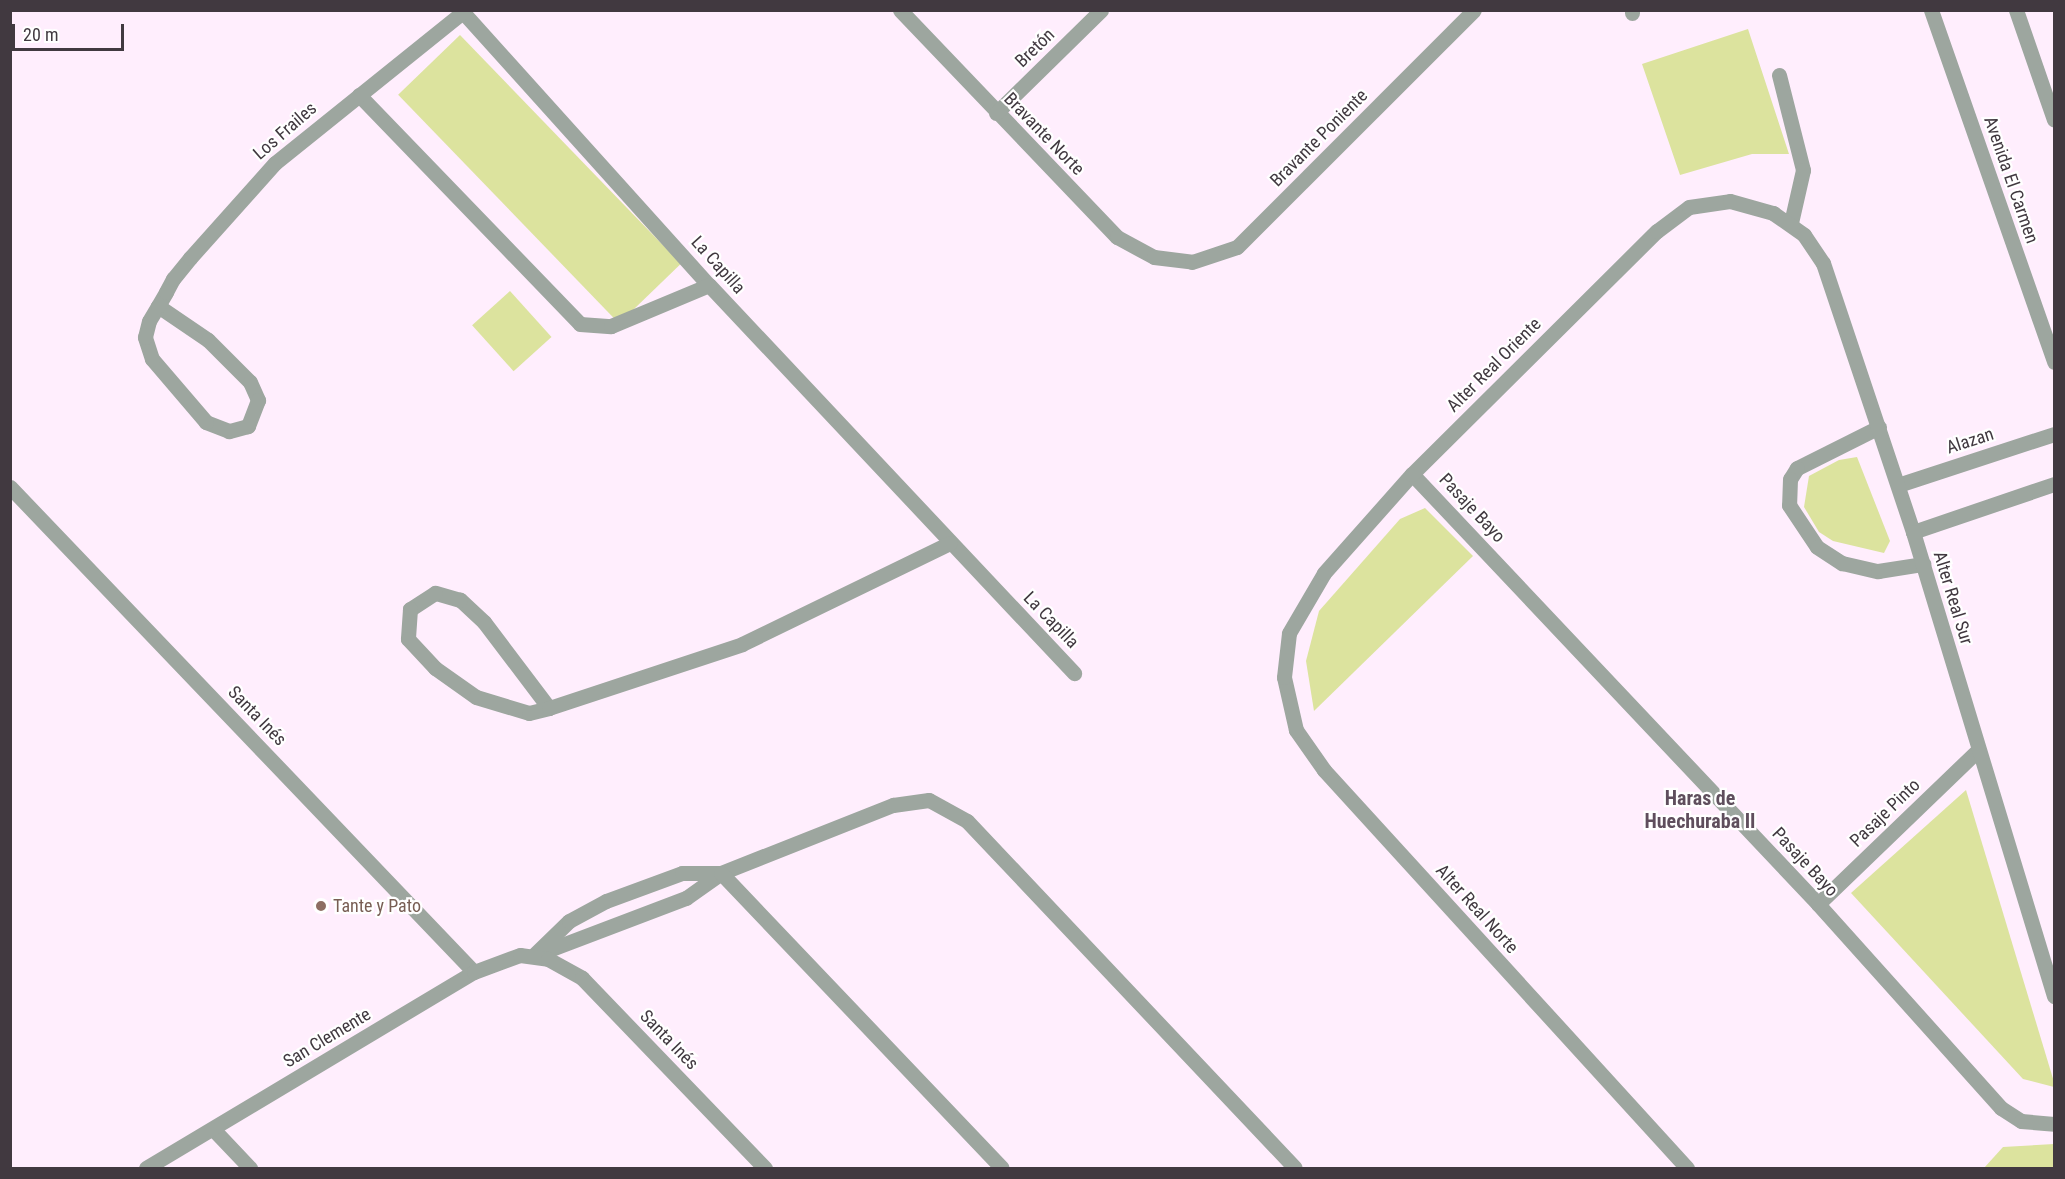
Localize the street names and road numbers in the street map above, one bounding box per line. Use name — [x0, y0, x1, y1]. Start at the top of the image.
street label: Bretón — [1011, 24, 1059, 72]
street label: Bravante Poniente — [1266, 85, 1372, 191]
street label: Bravante Norte — [999, 88, 1089, 180]
street label: Los Frailes — [249, 98, 321, 164]
street label: Avenida El Carmen — [1979, 114, 2043, 246]
street label: La Capilla — [687, 232, 749, 298]
street label: Alter Real Oriente — [1442, 313, 1546, 417]
street label: Alazan — [1944, 423, 1996, 459]
street label: Pasaje Bayo — [1435, 469, 1509, 547]
street label: Alter Real Sur — [1929, 549, 1977, 647]
street label: La Capilla — [1019, 587, 1083, 653]
street label: Santa Inés — [223, 682, 291, 750]
street label: Pasaje Pinto — [1846, 774, 1924, 852]
street label: Pasaje Bayo — [1768, 823, 1842, 901]
street label: Alter Real Norte — [1431, 860, 1523, 958]
street label: San Clemente — [279, 1003, 375, 1073]
street label: Santa Inés — [635, 1006, 703, 1074]

